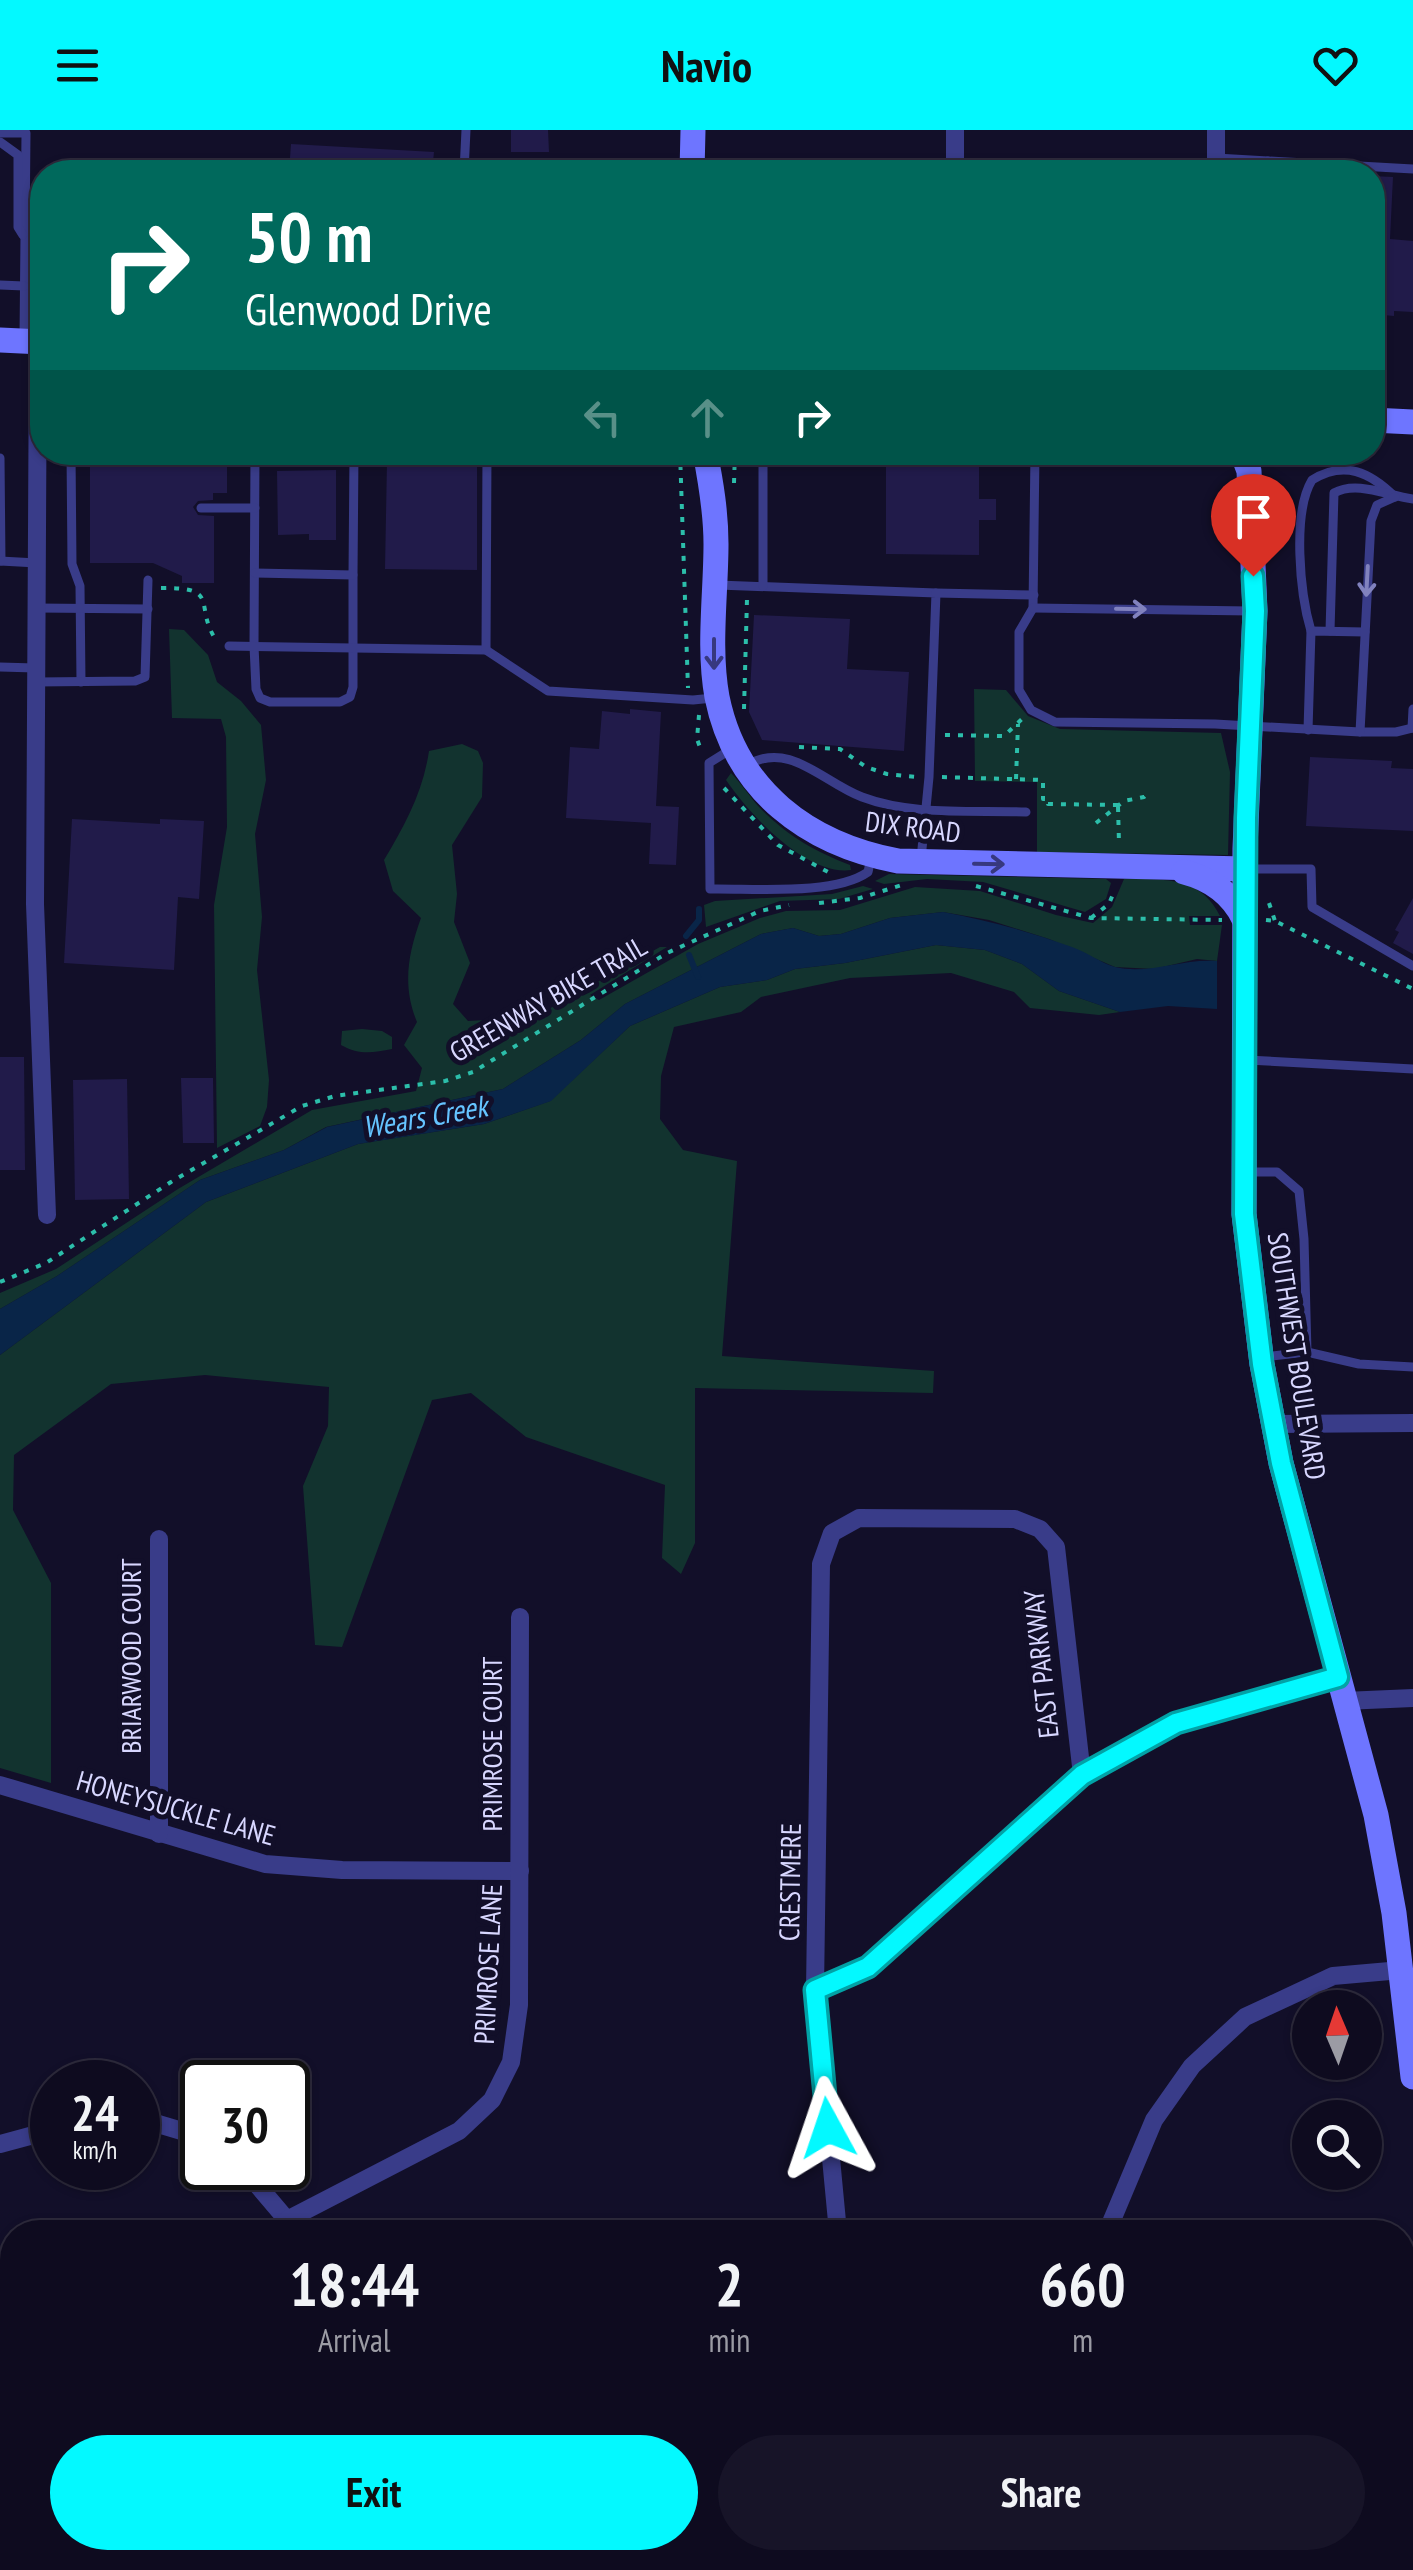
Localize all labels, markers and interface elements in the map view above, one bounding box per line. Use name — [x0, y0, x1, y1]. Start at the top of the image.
text: Navio — [661, 36, 752, 94]
icon: menu — [50, 38, 105, 93]
icon: heart — [1308, 38, 1363, 93]
text: 50 m — [245, 191, 373, 281]
icon: right — [80, 200, 210, 330]
text: Glenwood Drive — [245, 279, 492, 337]
icon: left — [575, 390, 630, 445]
icon: ahead — [680, 390, 735, 445]
icon: right — [785, 390, 840, 445]
pin — [1211, 474, 1296, 577]
icon: arrive — [1226, 489, 1281, 544]
one-way arrow — [1357, 564, 1376, 597]
one-way arrow — [1114, 600, 1146, 618]
one-way arrow — [704, 638, 724, 670]
street label: DIX ROAD — [863, 802, 963, 851]
one-way arrow — [972, 854, 1004, 874]
street label: GREENWAY BIKE TRAIL — [443, 927, 653, 1070]
water label: Wears Creek — [359, 1085, 493, 1146]
street label: SOUTHWEST BOULEVARD — [1260, 1230, 1335, 1482]
street label: BRIARWOOD COURT — [112, 1558, 149, 1754]
street label: EAST PARKWAY — [1014, 1588, 1067, 1740]
street label: PRIMROSE COURT — [473, 1656, 510, 1832]
street label: HONEYSUCKLE LANE — [72, 1761, 280, 1854]
street label: CRESTMERE — [770, 1823, 809, 1941]
street label: PRIMROSE LANE — [465, 1883, 510, 2045]
north arrow — [1292, 1990, 1382, 2080]
map controls — [1292, 1990, 1382, 2190]
speed limit sign: 30 — [180, 2060, 310, 2190]
position arrow — [776, 2076, 880, 2180]
text: 24 — [71, 2080, 119, 2145]
button: search — [1292, 2100, 1382, 2190]
text: km/h — [73, 2134, 117, 2166]
text: 18:44 — [289, 2245, 419, 2323]
text: 2 — [715, 2245, 744, 2323]
text: 660 — [1040, 2245, 1126, 2323]
text: Arrival — [318, 2319, 390, 2361]
text: min — [708, 2319, 750, 2361]
text: m — [1072, 2319, 1093, 2361]
button: Exit — [50, 2435, 698, 2550]
button: Share — [718, 2435, 1365, 2550]

